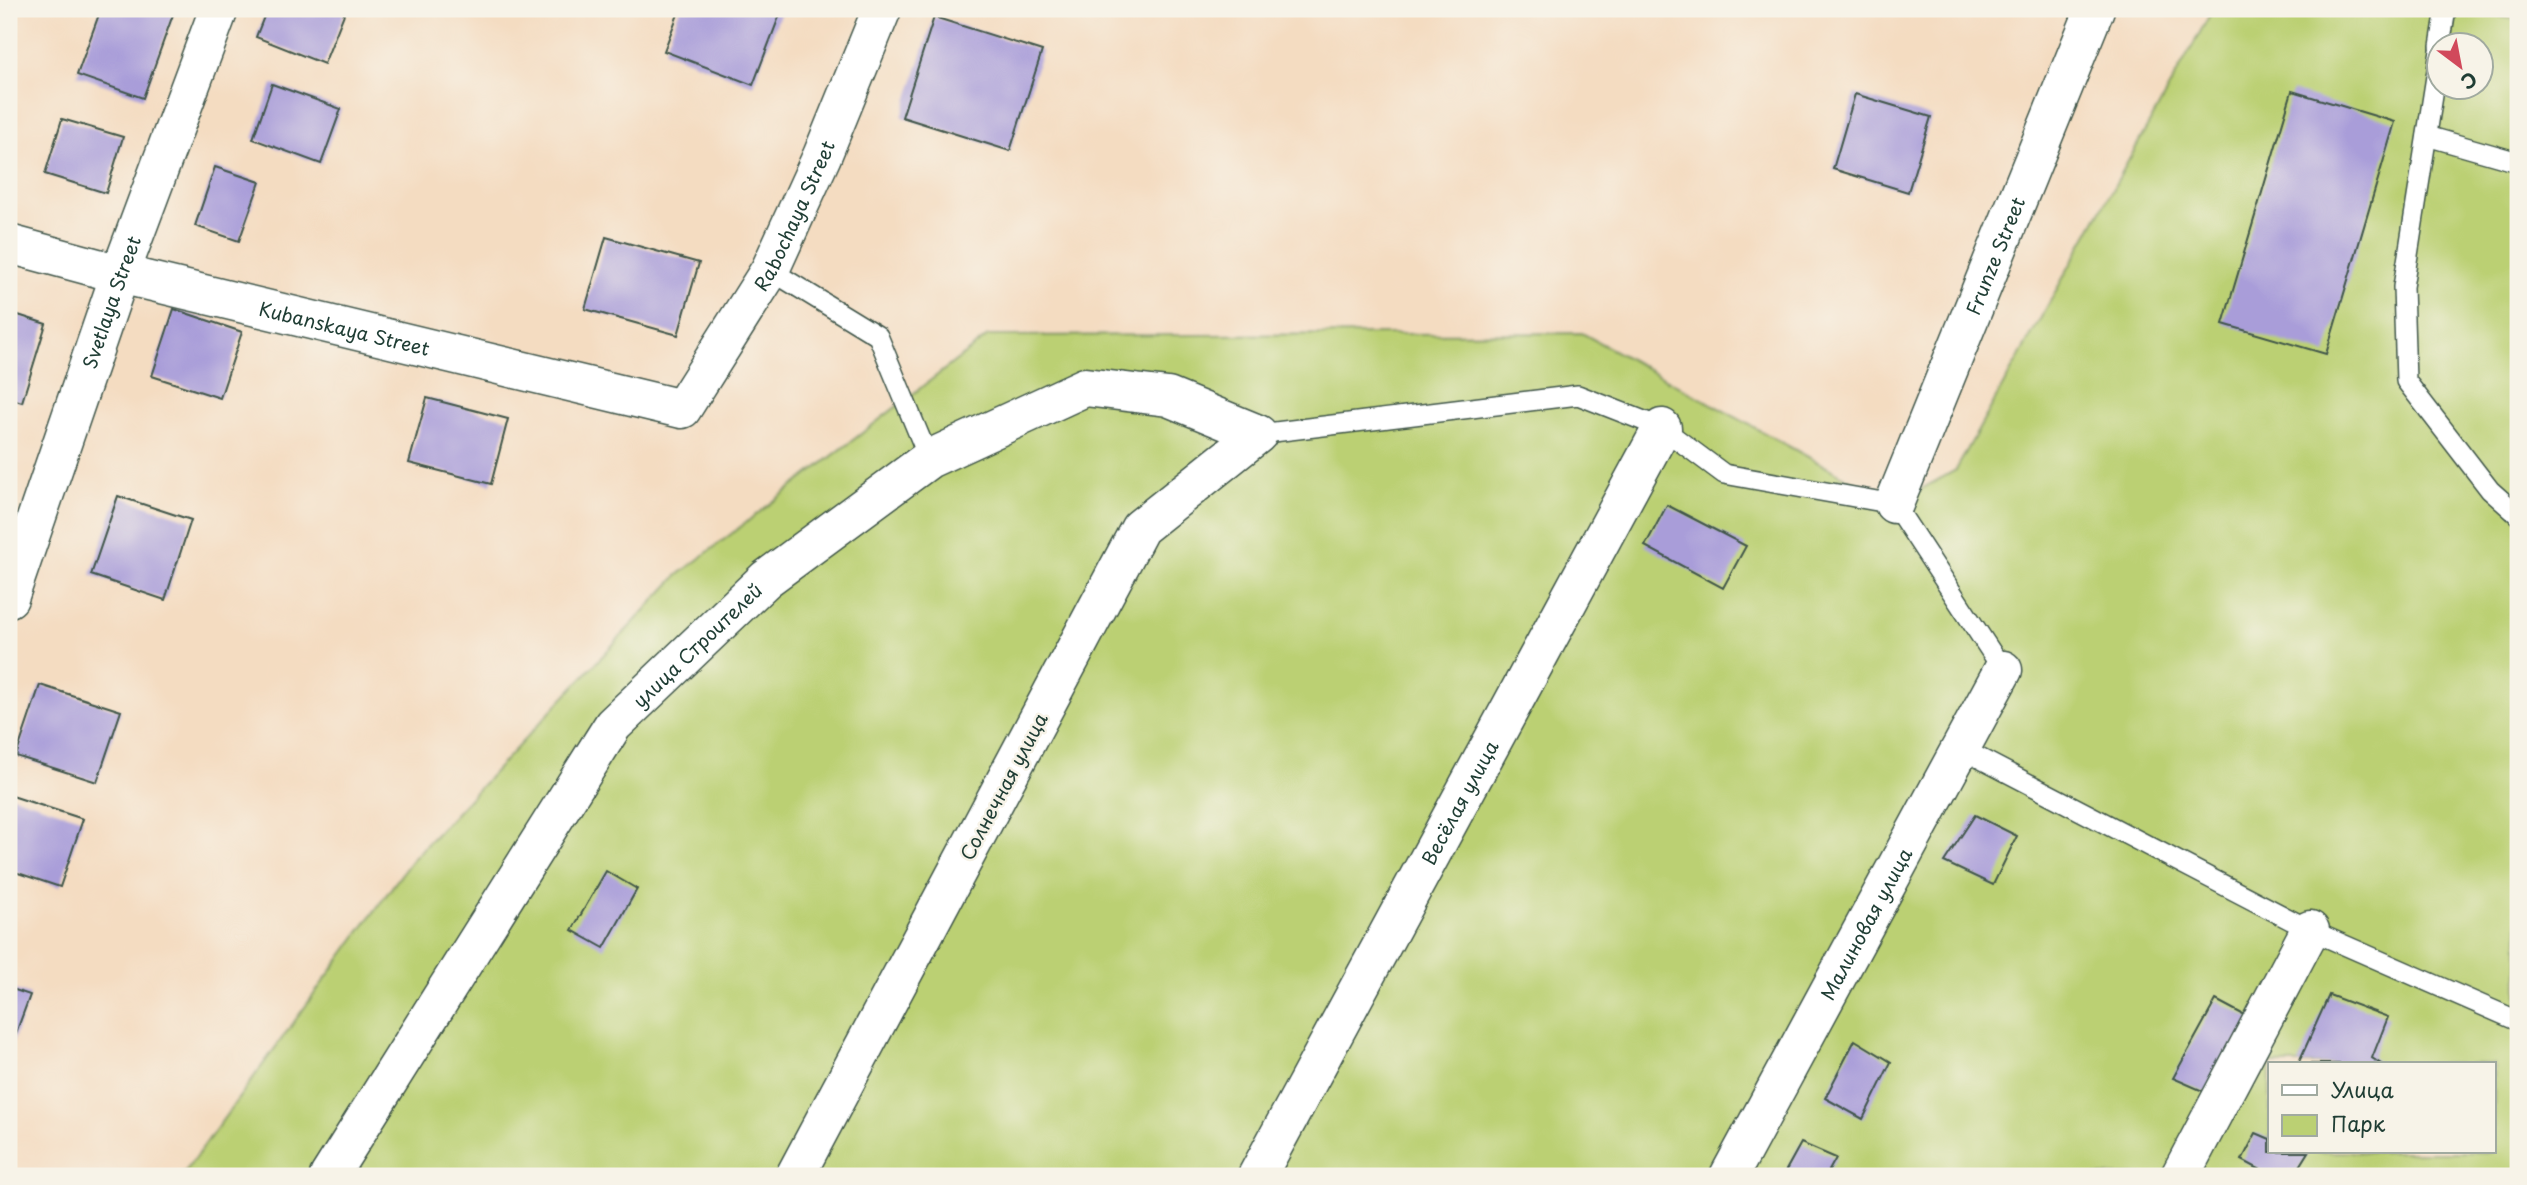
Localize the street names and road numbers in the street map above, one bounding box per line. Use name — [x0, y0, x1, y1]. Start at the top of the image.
street label: Rabochaya Street — [746, 136, 841, 296]
street label: Frunze Street — [1958, 192, 2031, 319]
street label: Svetlaya Street — [75, 231, 147, 372]
street label: Kubanskaya Street — [256, 294, 433, 362]
street label: улица Строителей — [626, 576, 768, 714]
street label: Солнечная улица — [952, 707, 1054, 865]
street label: Весёлая улица — [1414, 735, 1504, 870]
street label: Малиновая улица — [1813, 842, 1918, 1005]

